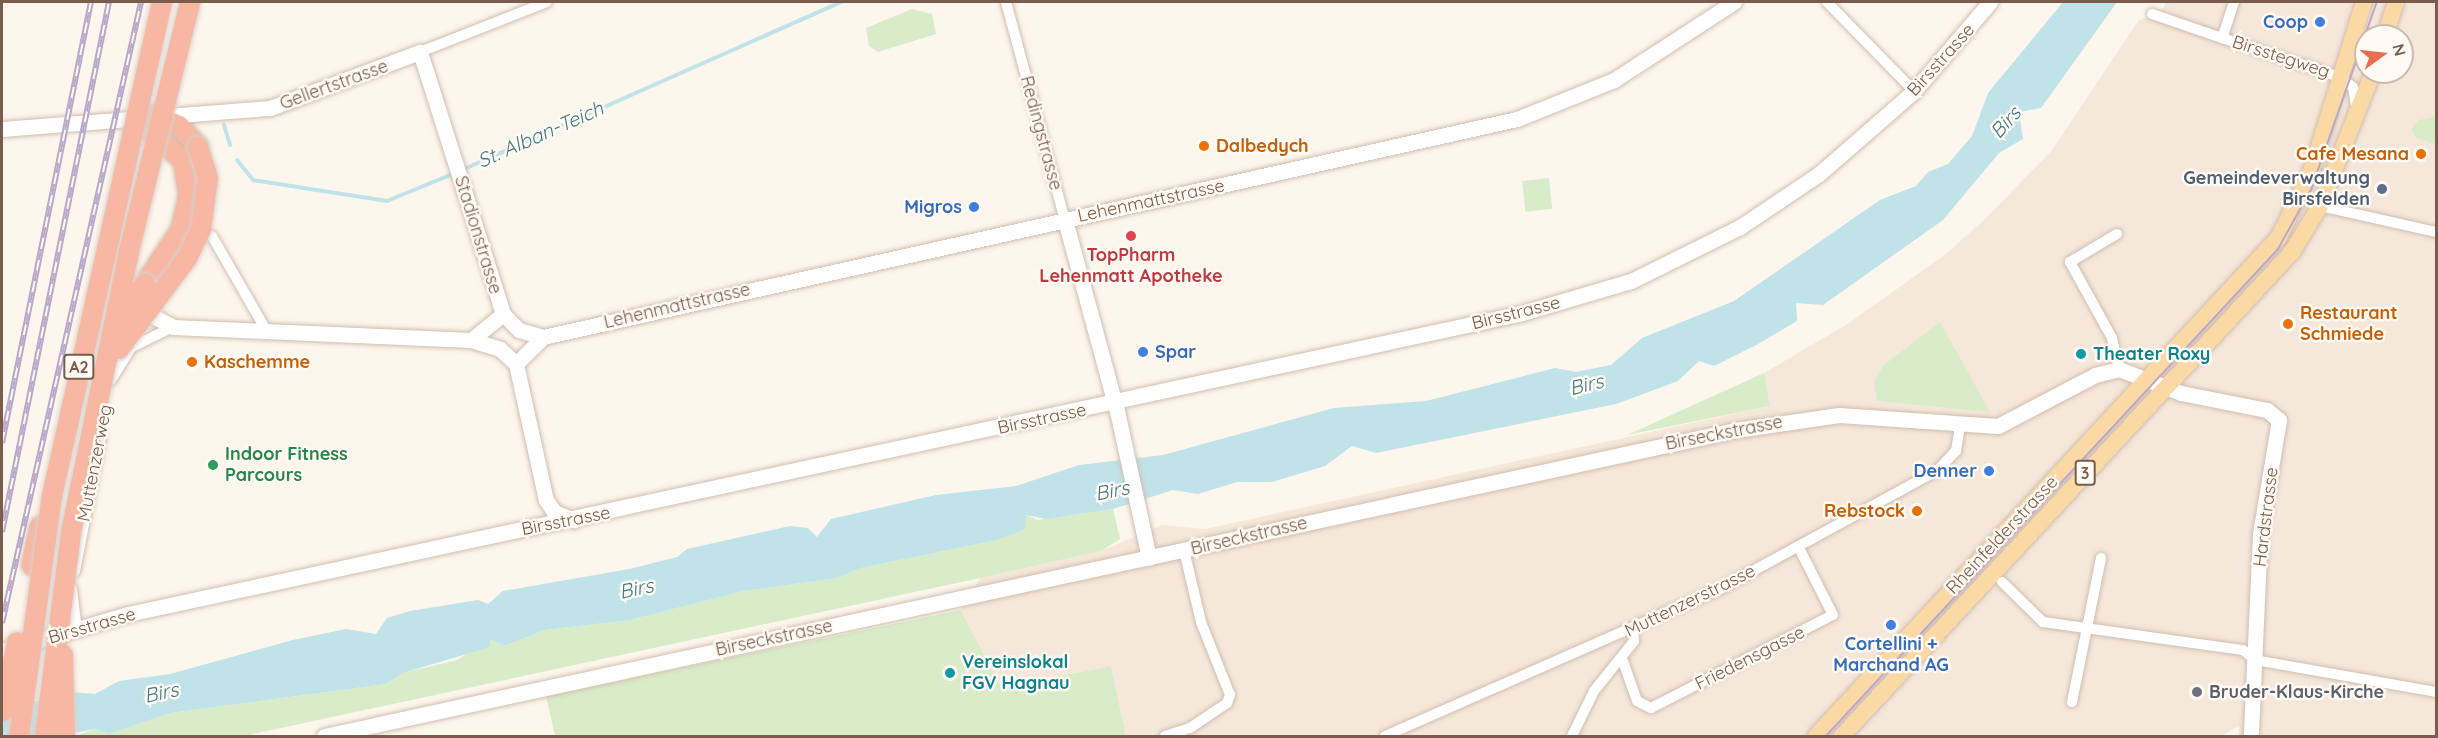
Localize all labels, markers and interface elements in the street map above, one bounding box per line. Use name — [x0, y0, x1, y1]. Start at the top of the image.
place label: Coop — [2263, 11, 2308, 33]
marker: Coop — [2313, 15, 2327, 29]
street label: Birsstrasse — [1903, 19, 1979, 101]
north arrow — [2354, 24, 2414, 84]
street label: Birsstegweg — [2229, 31, 2333, 83]
text: N — [2388, 42, 2411, 58]
street label: Gellertstrasse — [277, 55, 391, 115]
street label: Redingstrasse — [1015, 73, 1067, 193]
water label: St. Alban-Teich — [473, 96, 607, 172]
water label: Birs — [1985, 101, 2025, 143]
place label: Dalbedych — [1216, 135, 1309, 157]
marker: Dalbedych — [1197, 139, 1211, 153]
place label: Cafe Mesana — [2296, 143, 2409, 165]
marker: Cafe Mesana — [2414, 147, 2428, 161]
place label: Gemeindeverwaltung Birsfelden — [2183, 168, 2370, 210]
street label: Stadionstrasse — [450, 173, 506, 297]
street label: Lehenmattstrasse — [1076, 175, 1226, 227]
marker: Gemeindeverwaltung Birsfelden — [2375, 182, 2389, 196]
place label: Migros — [904, 196, 962, 218]
marker: Migros — [967, 200, 981, 214]
marker: TopPharm Lehenmatt Apotheke — [1124, 229, 1138, 243]
place label: TopPharm Lehenmatt Apotheke — [1039, 245, 1223, 288]
street label: Lehenmattstrasse — [602, 279, 752, 333]
street label: Birsstrasse — [1470, 292, 1562, 334]
place label: Restaurant Schmiede — [2300, 303, 2398, 346]
marker: Restaurant Schmiede — [2281, 317, 2295, 331]
place label: Spar — [1155, 341, 1196, 363]
place label: Theater Roxy — [2093, 343, 2210, 365]
marker: Spar — [1136, 345, 1150, 359]
marker: Theater Roxy — [2074, 347, 2088, 361]
place label: Kaschemme — [204, 351, 310, 373]
road number: A2 — [62, 354, 96, 380]
marker: Kaschemme — [185, 355, 199, 369]
water label: Birs — [1566, 368, 1606, 400]
street label: Birsstrasse — [996, 399, 1088, 439]
street label: Muttenzerweg — [73, 402, 117, 524]
street label: Birseckstrasse — [1663, 411, 1785, 455]
place label: Indoor Fitness Parcours — [225, 444, 348, 486]
marker: Indoor Fitness Parcours — [206, 458, 220, 472]
place label: Denner — [1913, 460, 1977, 482]
road number: 3 — [2074, 460, 2096, 486]
marker: Denner — [1982, 464, 1996, 478]
street label: Hardstrasse — [2249, 466, 2283, 568]
street label: Rheinfelderstrasse — [1942, 471, 2062, 599]
water label: Birs — [1093, 475, 1131, 505]
place label: Rebstock — [1824, 500, 1905, 522]
street label: Birsstrasse — [520, 502, 612, 540]
marker: Rebstock — [1910, 504, 1924, 518]
street label: Birseckstrasse — [1189, 512, 1309, 560]
street label: Muttenzerstrasse — [1621, 560, 1759, 642]
water label: Birs — [617, 573, 655, 603]
street label: Birsstrasse — [46, 603, 138, 649]
street label: Birseckstrasse — [713, 615, 835, 661]
marker: Cortellini + Marchand AG — [1884, 618, 1898, 632]
street label: Friedensgasse — [1692, 621, 1808, 695]
place label: Cortellini + Marchand AG — [1833, 634, 1949, 676]
place label: Vereinslokal FGV Hagnau — [962, 652, 1070, 694]
marker: Vereinslokal FGV Hagnau — [943, 666, 957, 680]
water label: Birs — [142, 677, 180, 707]
place label: Bruder-Klaus-Kirche — [2209, 681, 2384, 703]
marker: Bruder-Klaus-Kirche — [2190, 685, 2204, 699]

